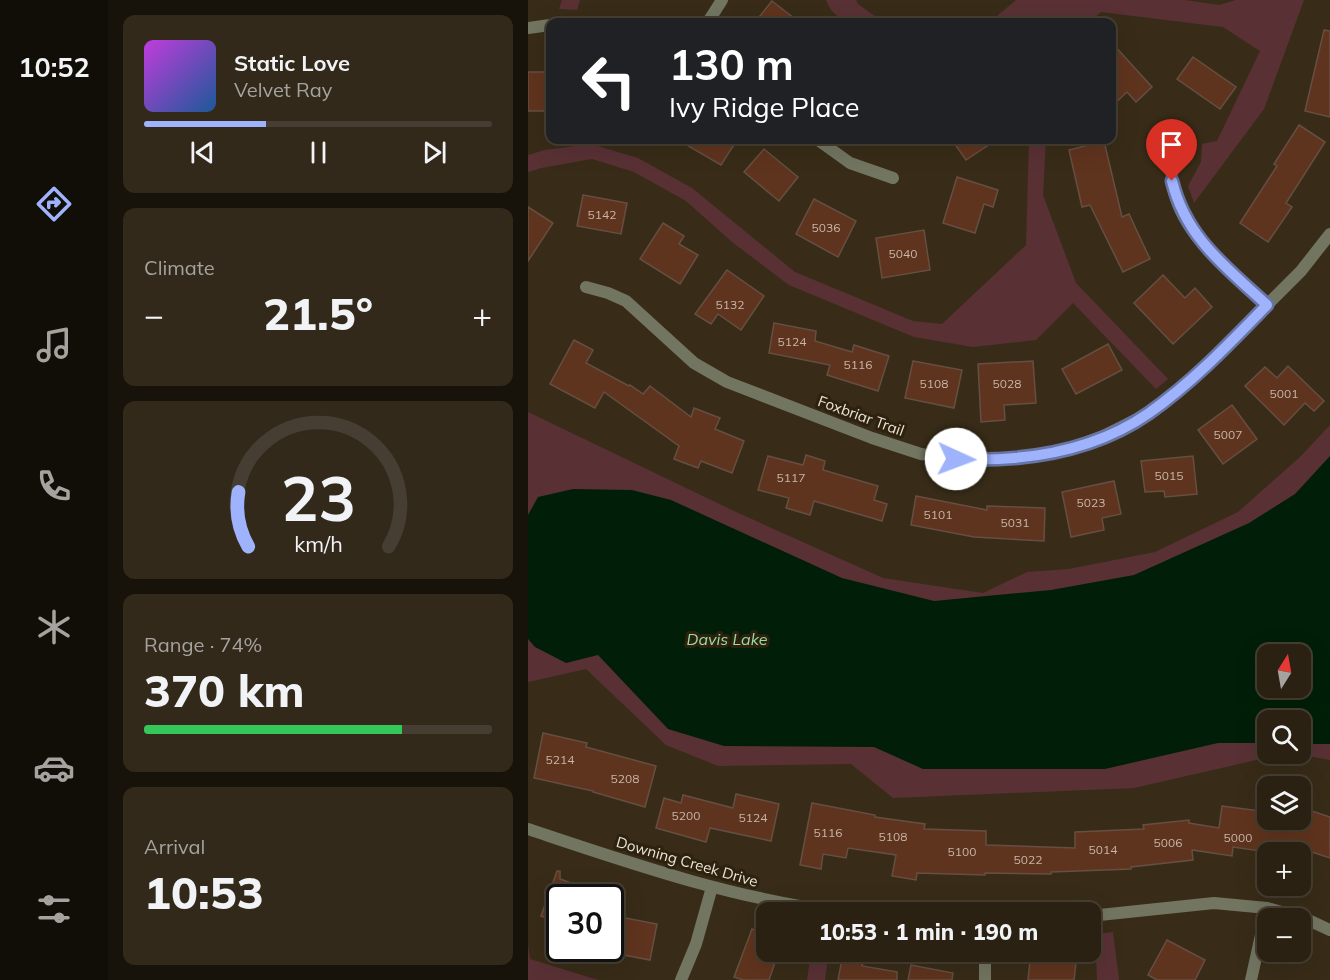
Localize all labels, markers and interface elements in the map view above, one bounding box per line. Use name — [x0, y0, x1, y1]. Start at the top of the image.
text: 130 m — [669, 38, 794, 91]
icon: left — [570, 42, 648, 120]
text: Static Love — [234, 49, 350, 77]
text: 10:52 — [18, 50, 90, 84]
text: Velvet Ray — [234, 77, 332, 102]
text: Ivy Ridge Place — [669, 90, 859, 124]
pin — [1146, 119, 1197, 181]
icon: arrive — [1155, 128, 1188, 161]
icon: previous — [186, 136, 219, 169]
icon: pause — [302, 136, 335, 169]
icon: next — [418, 136, 451, 169]
icon: directions — [33, 183, 75, 225]
house number: 5142 — [588, 207, 616, 222]
house number: 5036 — [812, 220, 840, 235]
house number: 5040 — [889, 246, 917, 261]
text: Climate — [144, 255, 215, 280]
text: 21.5° — [263, 285, 373, 341]
text: − — [144, 294, 164, 335]
text: + — [472, 294, 492, 335]
house number: 5132 — [716, 297, 744, 312]
icon: music — [33, 324, 75, 366]
house number: 5124 — [778, 334, 806, 349]
house number: 5116 — [844, 357, 872, 372]
house number: 5108 — [920, 376, 948, 391]
house number: 5028 — [993, 376, 1021, 391]
house number: 5001 — [1270, 386, 1298, 401]
street label: Foxbriar Trail — [815, 391, 907, 440]
position arrow — [924, 427, 988, 491]
house number: 5007 — [1214, 427, 1242, 442]
text: 23 — [281, 458, 355, 537]
icon: phone — [33, 465, 75, 507]
house number: 5015 — [1155, 468, 1183, 483]
house number: 5117 — [777, 470, 805, 485]
house number: 5023 — [1077, 495, 1105, 510]
house number: 5101 — [924, 507, 952, 522]
house number: 5031 — [1001, 515, 1029, 530]
text: km/h — [294, 530, 342, 557]
icon: climate — [33, 606, 75, 648]
water label: Davis Lake — [687, 629, 768, 649]
text: Range · 74% — [144, 632, 262, 657]
north arrow — [1257, 644, 1311, 698]
map controls — [1257, 644, 1311, 962]
text: 370 km — [144, 662, 305, 718]
button: search — [1257, 710, 1311, 764]
icon: car — [33, 747, 75, 789]
house number: 5214 — [546, 752, 574, 767]
house number: 5208 — [611, 771, 639, 786]
button: layers — [1257, 776, 1311, 830]
house number: 5200 — [672, 808, 700, 823]
house number: 5124 — [739, 810, 767, 825]
house number: 5116 — [814, 825, 842, 840]
house number: 5108 — [879, 829, 907, 844]
house number: 5000 — [1224, 830, 1252, 845]
street label: Downing Creek Drive — [614, 832, 760, 891]
text: Arrival — [144, 834, 205, 859]
house number: 5006 — [1154, 835, 1182, 850]
house number: 5014 — [1089, 842, 1117, 857]
button: + — [1257, 842, 1311, 896]
house number: 5100 — [948, 844, 976, 859]
house number: 5022 — [1014, 852, 1042, 867]
text: 10:53 — [144, 864, 264, 920]
speed limit sign: 30 — [546, 884, 624, 962]
icon: filters — [33, 888, 75, 930]
button: − — [1257, 908, 1311, 962]
text: 10:53 · 1 min · 190 m — [819, 918, 1038, 946]

